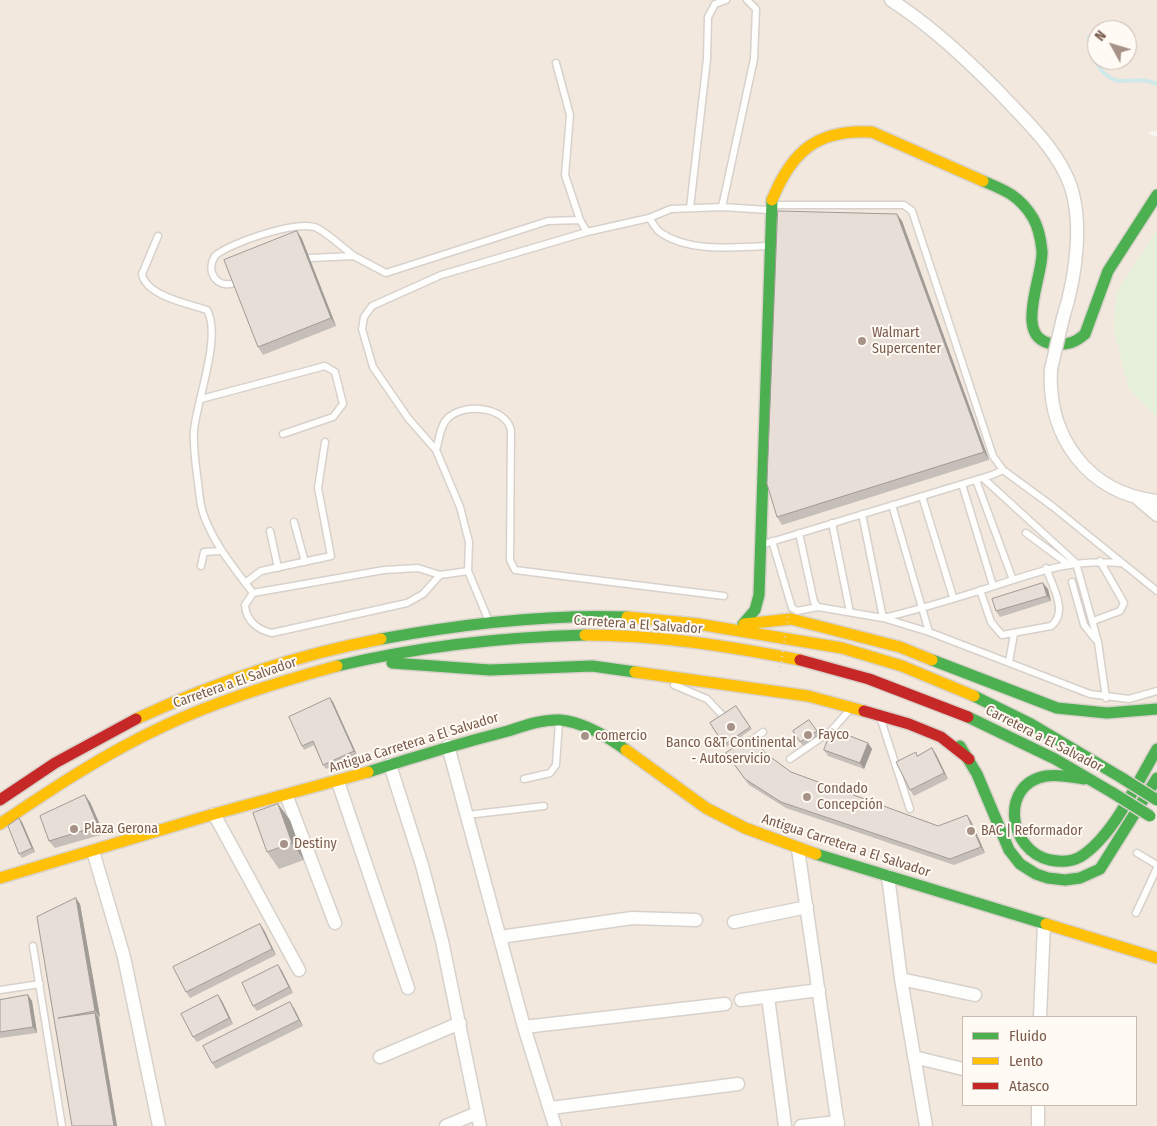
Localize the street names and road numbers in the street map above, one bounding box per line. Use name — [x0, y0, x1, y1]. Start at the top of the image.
street label: Carretera a El Salvador — [573, 612, 703, 638]
street label: Carretera a El Salvador — [171, 654, 299, 712]
street label: Carretera a El Salvador — [983, 702, 1105, 776]
street label: Antigua Carretera a El Salvador — [327, 709, 501, 777]
street label: Antigua Carretera a El Salvador — [760, 811, 932, 881]

